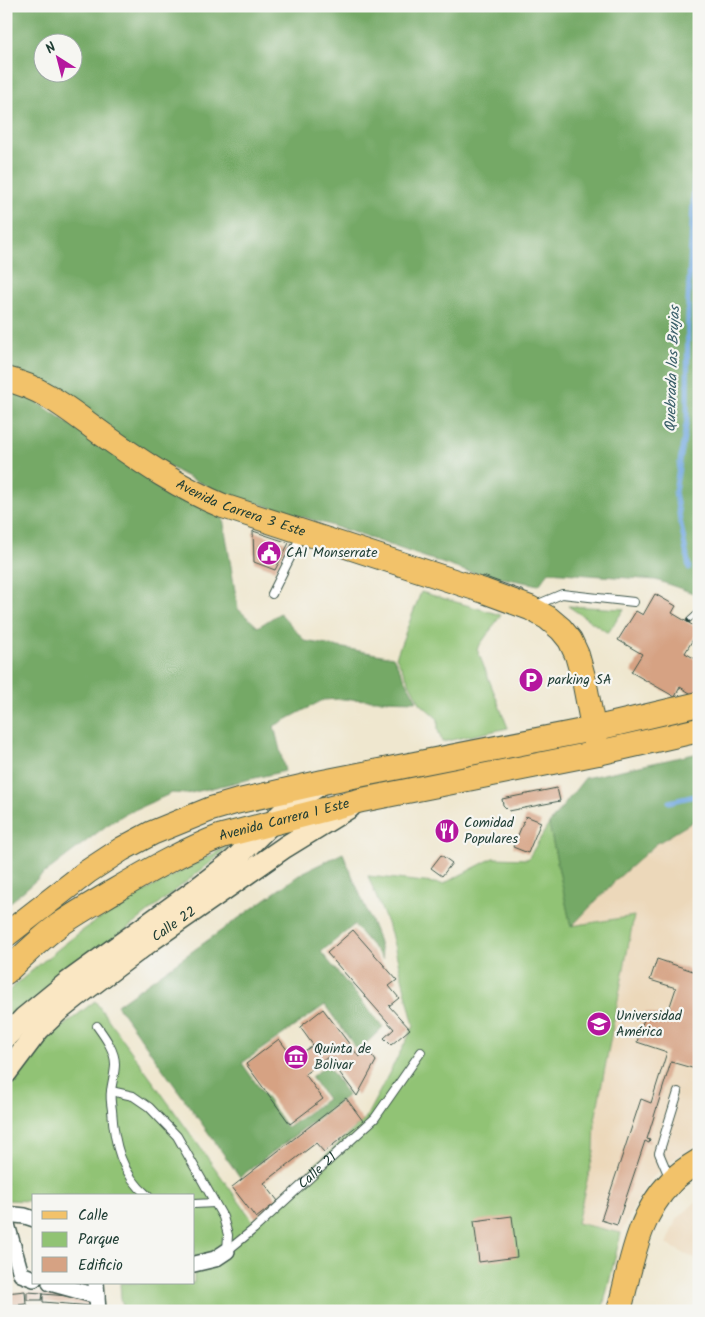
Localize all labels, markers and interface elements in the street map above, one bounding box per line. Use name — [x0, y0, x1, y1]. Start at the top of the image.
north arrow — [32, 32, 82, 82]
text: N — [41, 37, 61, 60]
water label: Quebrada las Brujas — [659, 304, 687, 432]
street label: Avenida Carrera 3 Este — [172, 474, 309, 543]
public building icon: CAI Monserrate — [256, 540, 282, 566]
place label: CAI Monserrate — [286, 542, 378, 564]
parking icon: parking SA — [518, 667, 544, 693]
place label: parking SA — [547, 669, 611, 691]
street label: Avenida Carrera 1 Este — [216, 793, 352, 847]
place label: Comidad Populares — [464, 812, 518, 850]
restaurant icon: Comidad Populares — [434, 818, 460, 844]
street label: Calle 22 — [147, 901, 201, 948]
place label: Universidad América — [616, 1005, 683, 1043]
school or university icon: Universidad América — [586, 1011, 612, 1037]
place label: Quinta de Bolivar — [314, 1038, 372, 1076]
museum icon: Quinta de Bolivar — [283, 1044, 309, 1070]
street label: Calle 21 — [293, 1147, 342, 1195]
legend — [32, 1194, 195, 1284]
text: Calle — [78, 1204, 108, 1228]
text: Parque — [78, 1228, 119, 1252]
text: Edificio — [78, 1254, 123, 1278]

